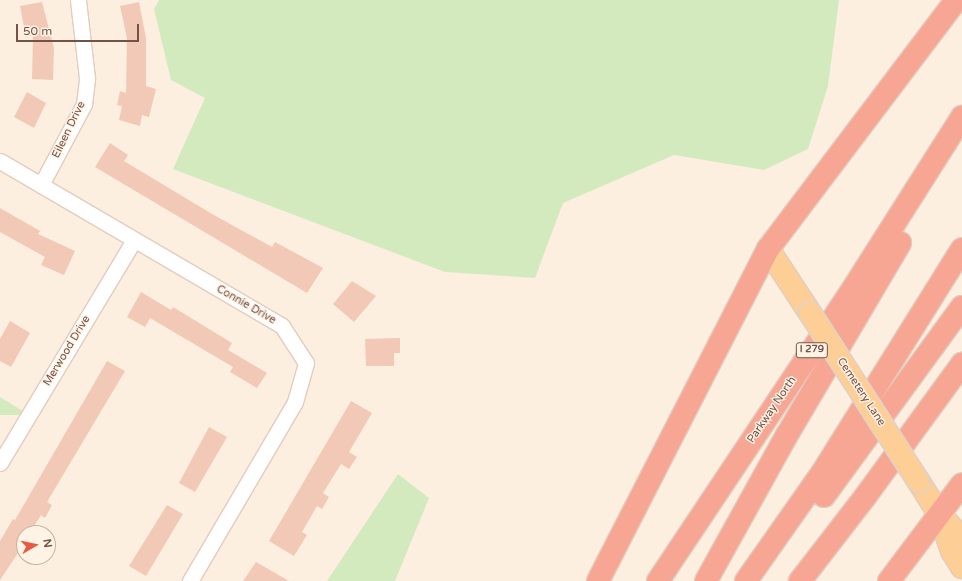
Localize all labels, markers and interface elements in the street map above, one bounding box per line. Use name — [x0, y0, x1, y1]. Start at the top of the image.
scale bar — [18, 16, 141, 42]
text: 50 m — [23, 24, 52, 38]
street label: Eileen Drive — [50, 99, 88, 161]
street label: Connie Drive — [214, 283, 278, 327]
street label: Merwood Drive — [41, 313, 93, 389]
road number: I 279 — [795, 342, 829, 358]
street label: Cemetery Lane — [834, 355, 888, 429]
street label: Parkway North — [745, 374, 799, 446]
north arrow — [16, 525, 56, 565]
text: N — [40, 538, 54, 549]

